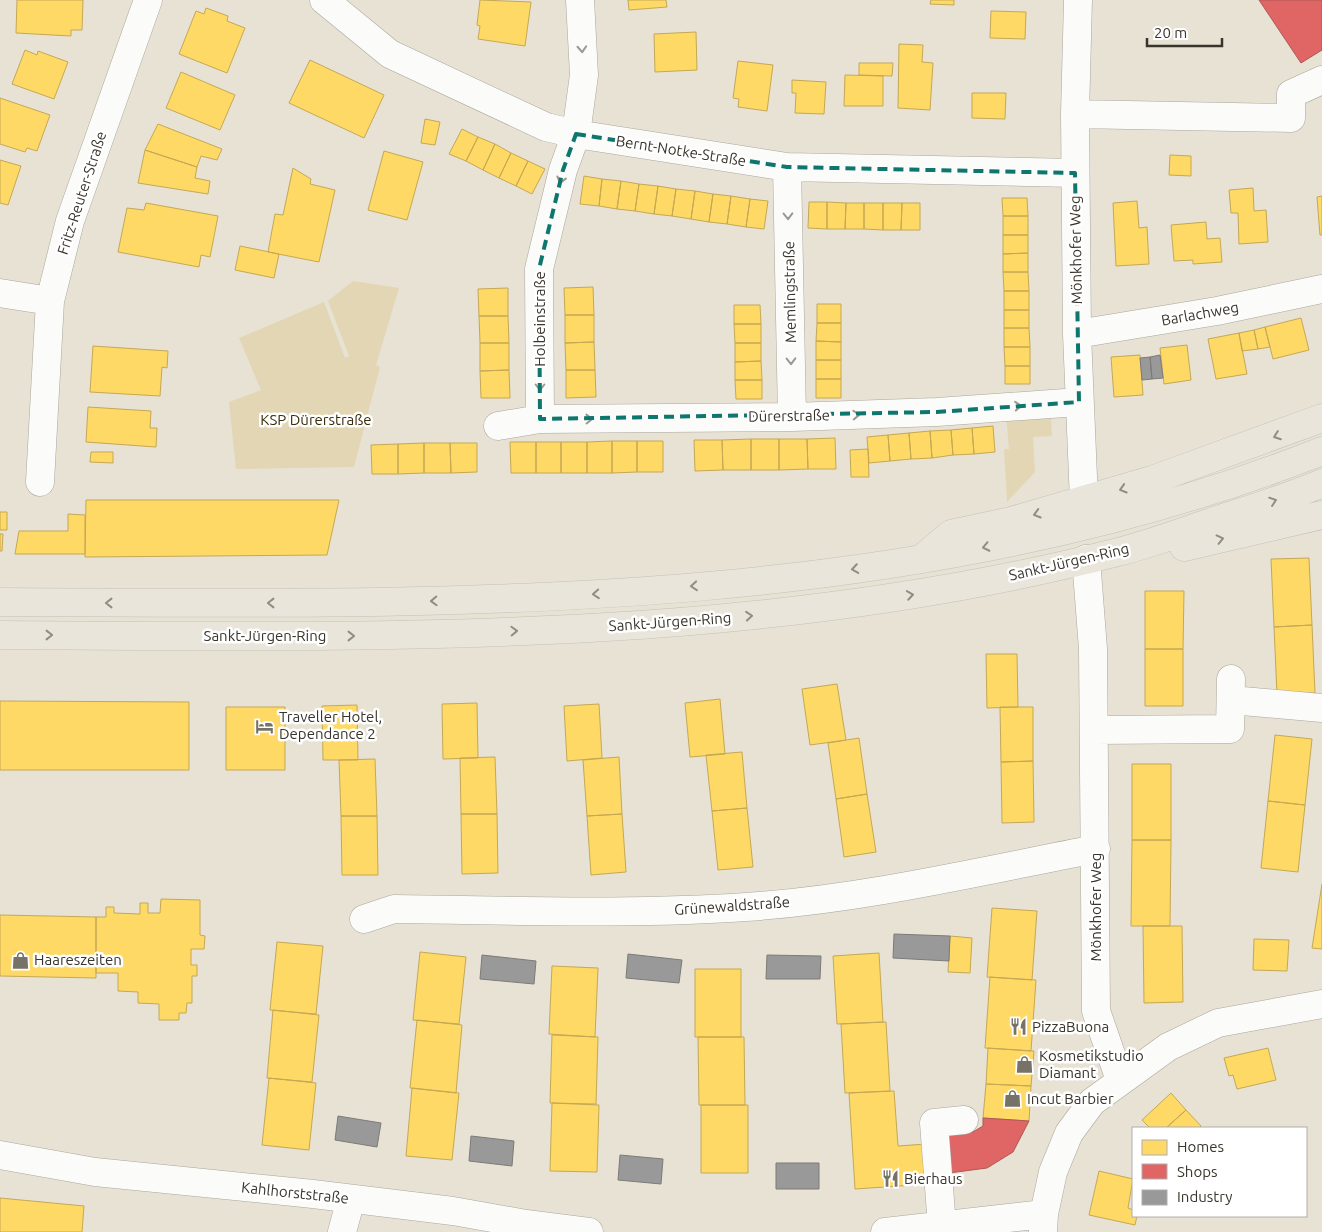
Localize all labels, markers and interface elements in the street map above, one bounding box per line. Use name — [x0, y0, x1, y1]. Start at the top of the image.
scale bar — [1147, 15, 1222, 47]
text: 20 m — [1154, 24, 1187, 41]
one-way arrow — [577, 45, 588, 53]
street label: Fritz-Reuter-Straße — [54, 129, 109, 257]
street label: Bernt-Notke-Straße — [615, 132, 747, 169]
one-way arrow — [556, 176, 567, 185]
street label: Mönkhofer Weg — [1066, 195, 1085, 305]
one-way arrow — [783, 212, 794, 220]
street label: Memlingstraße — [780, 241, 799, 343]
street label: Holbeinstraße — [531, 271, 548, 367]
street label: Barlachweg — [1160, 298, 1240, 329]
one-way arrow — [786, 358, 796, 366]
one-way arrow — [535, 384, 545, 392]
one-way arrow — [1015, 401, 1023, 412]
street label: Dürerstraße — [748, 406, 830, 425]
one-way arrow — [852, 410, 860, 420]
park label: KSP Dürerstraße — [260, 411, 372, 428]
one-way arrow — [585, 414, 593, 424]
one-way arrow — [1273, 430, 1281, 440]
one-way arrow — [1119, 483, 1128, 493]
one-way arrow — [1268, 497, 1276, 507]
one-way arrow — [1032, 508, 1041, 519]
one-way arrow — [1216, 534, 1225, 545]
street label: Sankt-Jürgen-Ring — [1007, 539, 1131, 584]
one-way arrow — [981, 542, 990, 552]
one-way arrow — [851, 563, 859, 574]
one-way arrow — [689, 580, 697, 591]
one-way arrow — [592, 588, 600, 599]
one-way arrow — [905, 590, 914, 600]
one-way arrow — [429, 596, 437, 606]
one-way arrow — [104, 598, 112, 608]
one-way arrow — [267, 598, 274, 608]
street label: Sankt-Jürgen-Ring — [608, 609, 732, 634]
one-way arrow — [745, 610, 753, 621]
one-way arrow — [510, 626, 518, 636]
street label: Sankt-Jürgen-Ring — [204, 627, 326, 644]
one-way arrow — [45, 630, 53, 640]
one-way arrow — [347, 631, 355, 642]
place label: Traveller Hotel, Dependance 2 — [279, 708, 382, 742]
hotel icon: Traveller Hotel, Dependance 2 — [255, 716, 275, 736]
street label: Mönkhofer Weg — [1087, 853, 1104, 961]
street label: Grünewaldstraße — [673, 893, 791, 918]
shop icon: Haareszeiten — [10, 950, 30, 970]
place label: Haareszeiten — [34, 951, 122, 968]
restaurant icon: PizzaBuona — [1008, 1017, 1028, 1037]
place label: PizzaBuona — [1032, 1018, 1109, 1035]
place label: Kosmetikstudio Diamant — [1039, 1047, 1144, 1081]
shop icon: Kosmetikstudio Diamant — [1015, 1055, 1035, 1075]
shop icon: Incut Barbier — [1003, 1089, 1023, 1109]
place label: Incut Barbier — [1027, 1090, 1114, 1107]
legend — [1132, 1127, 1307, 1217]
text: Homes — [1177, 1138, 1224, 1155]
text: Shops — [1177, 1163, 1218, 1180]
restaurant icon: Bierhaus — [880, 1169, 900, 1189]
place label: Bierhaus — [904, 1170, 963, 1187]
street label: Kahlhorststraße — [241, 1178, 350, 1207]
text: Industry — [1177, 1188, 1232, 1205]

